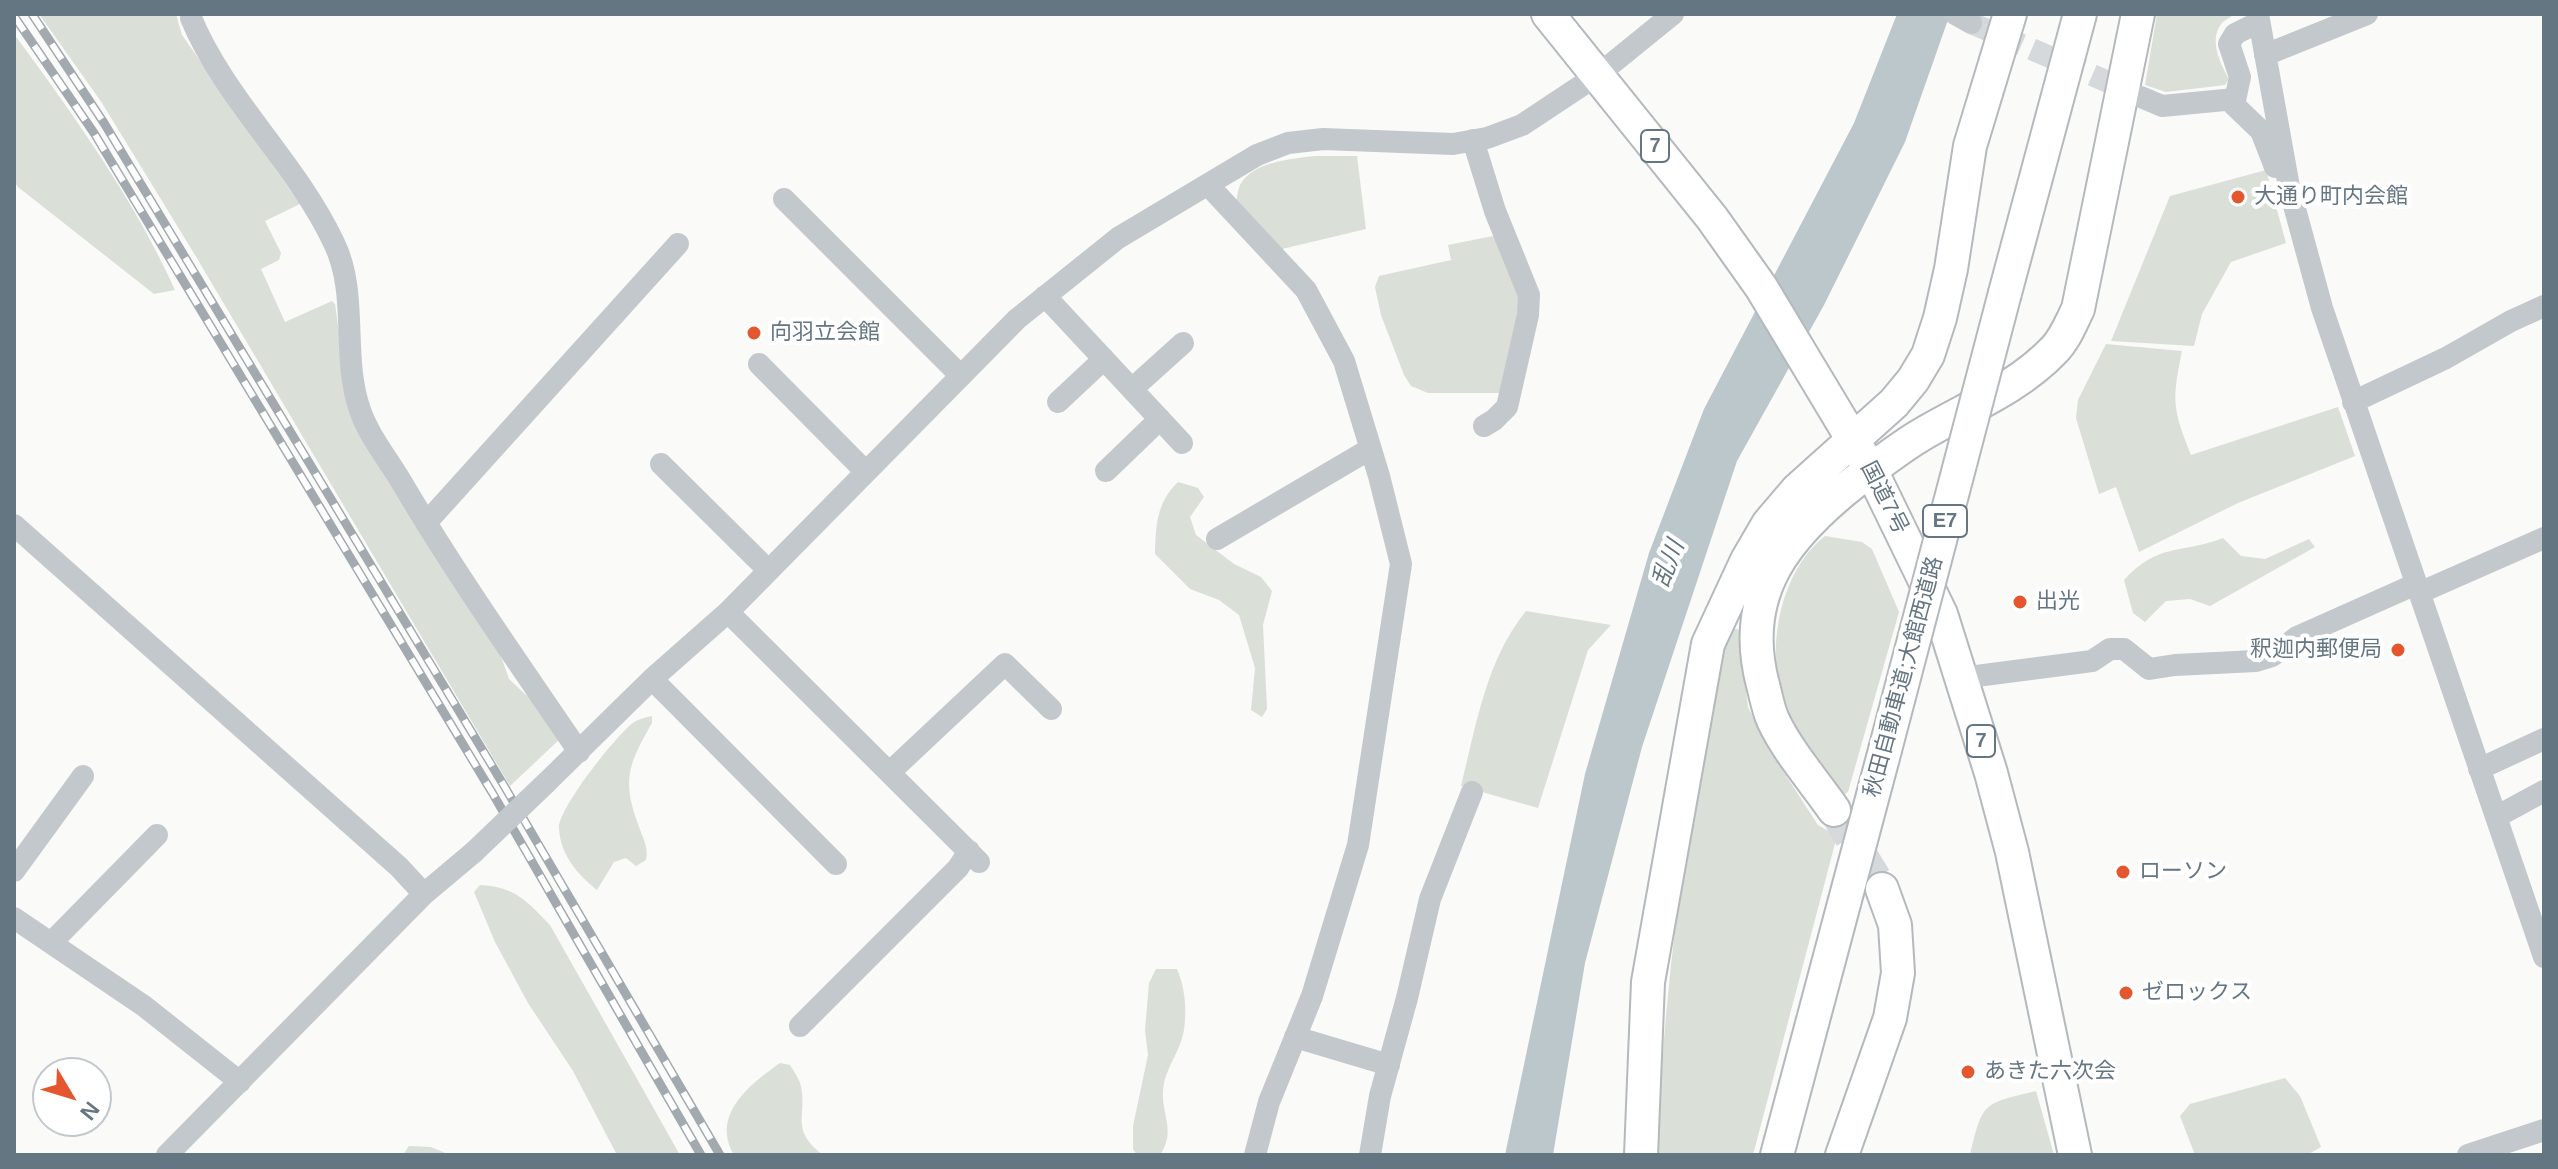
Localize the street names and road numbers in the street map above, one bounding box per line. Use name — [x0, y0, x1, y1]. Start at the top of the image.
road number: 7 — [1641, 130, 1669, 162]
street label: 国道7号 — [1854, 457, 1914, 539]
road number: E7 — [1923, 505, 1967, 537]
street label: 秋田自動車道;大館西道路 — [1859, 554, 1949, 800]
road number: 7 — [1967, 725, 1995, 757]

